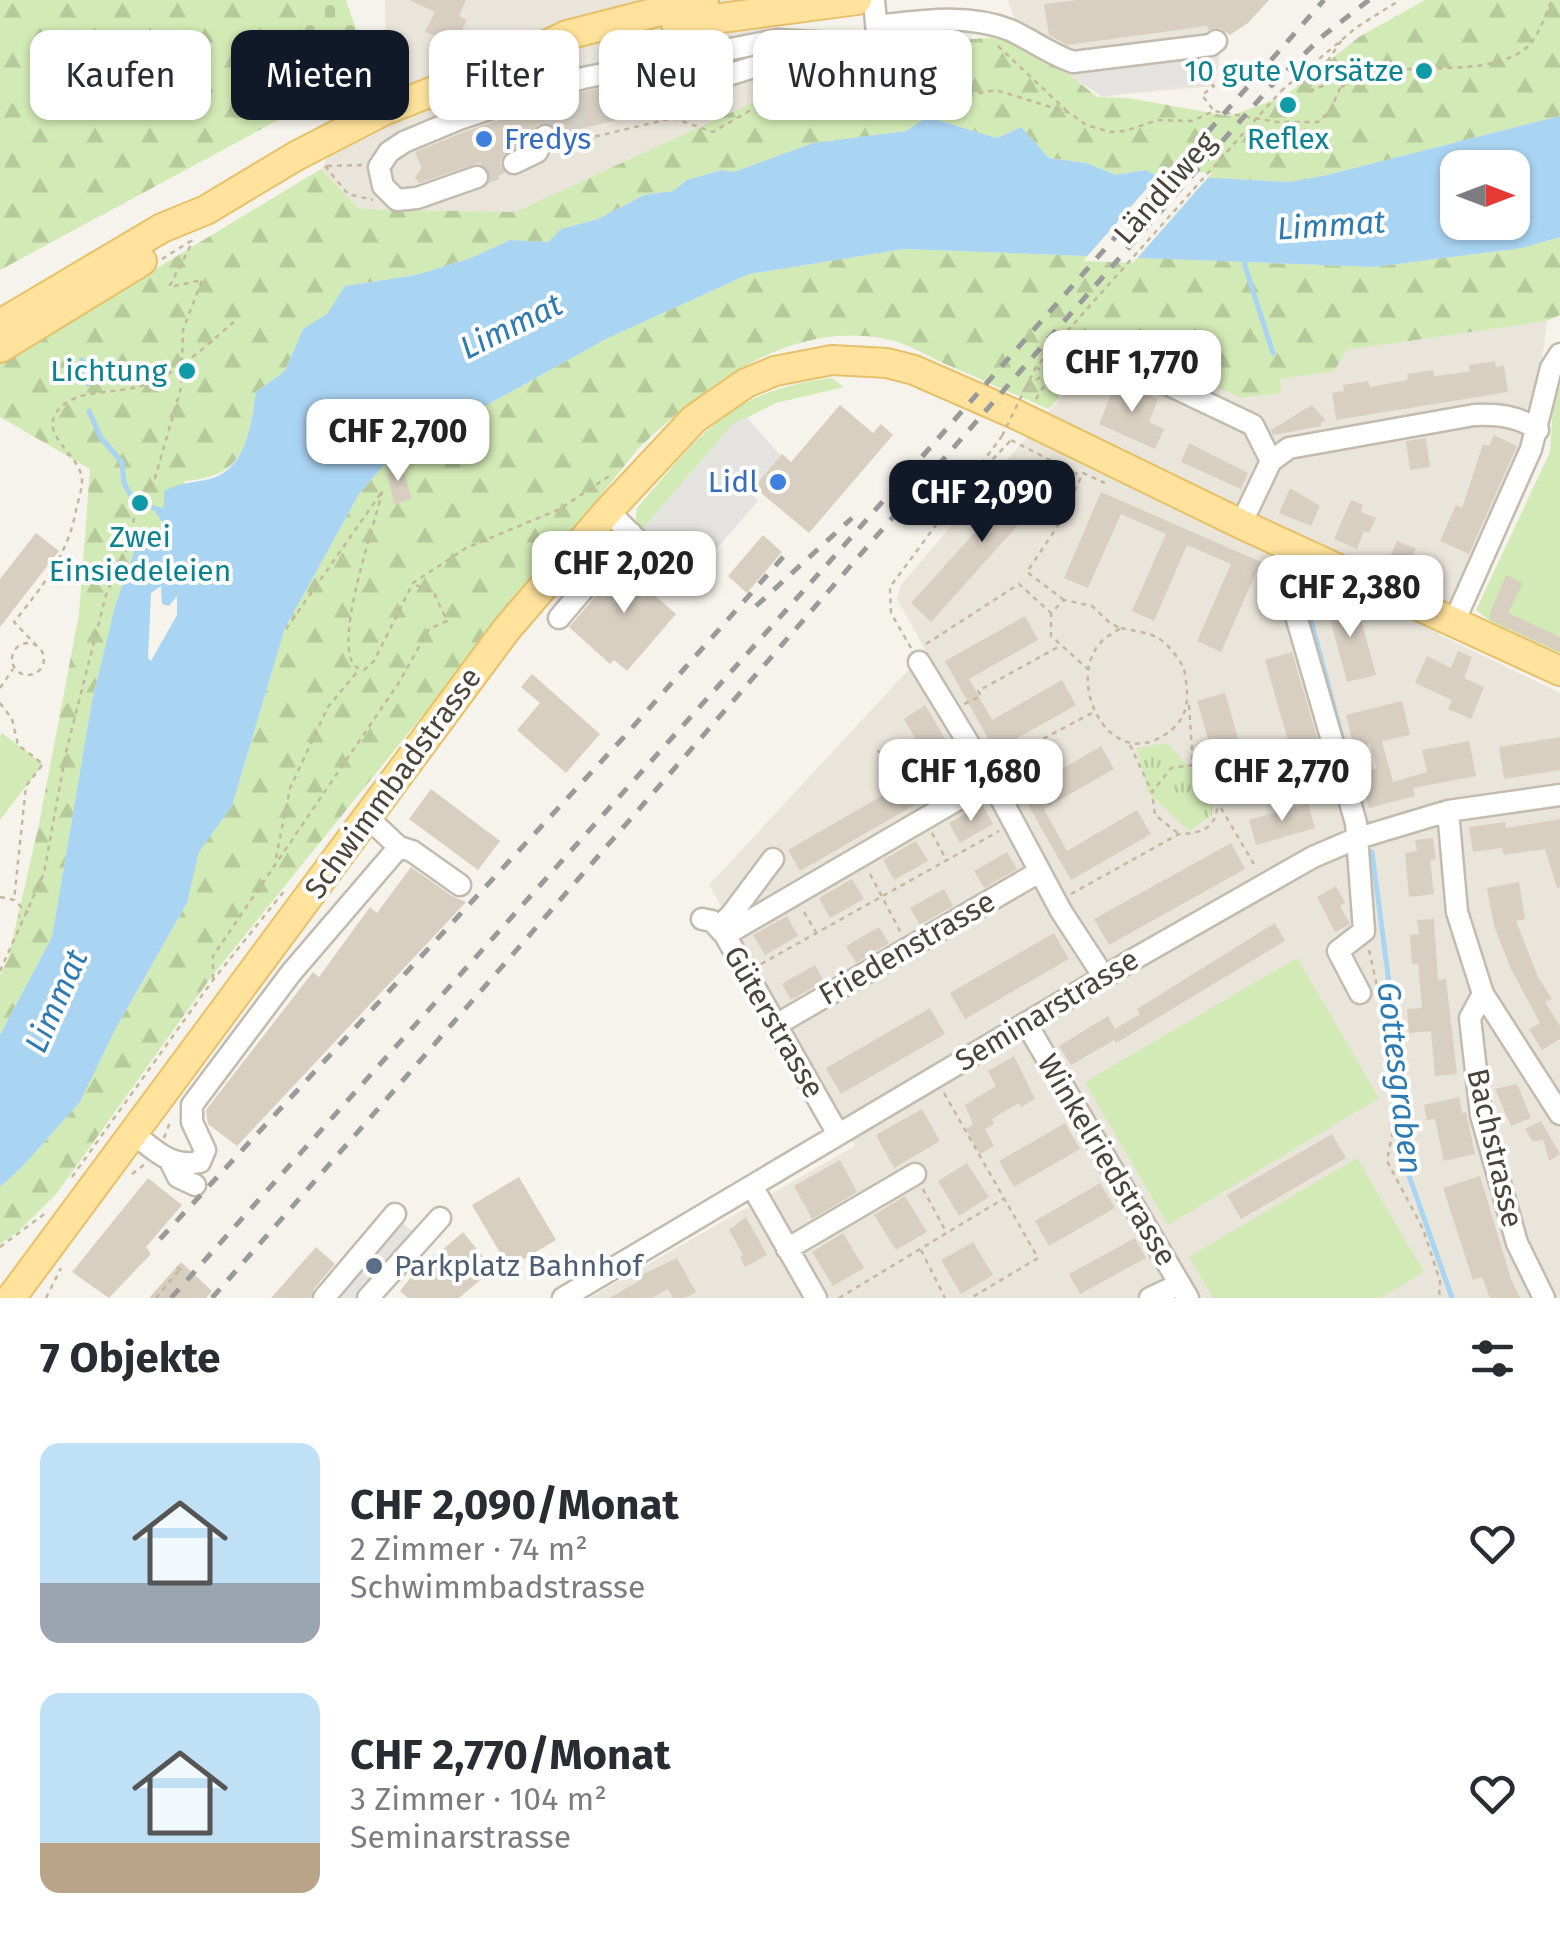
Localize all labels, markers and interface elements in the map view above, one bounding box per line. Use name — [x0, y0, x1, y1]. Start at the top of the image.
chip: Kaufen — [30, 30, 211, 120]
chip: Mieten — [231, 30, 409, 120]
chip: Filter — [429, 30, 579, 120]
chip: Neu — [599, 30, 733, 120]
chip: Wohnung — [753, 30, 972, 120]
place label: 10 gute Vorsätze — [1184, 53, 1404, 89]
marker: 10 gute Vorsätze — [1413, 60, 1435, 82]
marker: Reflex — [1277, 94, 1299, 116]
place label: Fredys — [504, 121, 591, 157]
place label: Reflex — [1247, 121, 1330, 157]
street label: Ländliweg — [1106, 124, 1224, 252]
marker: Fredys — [473, 128, 495, 150]
north arrow — [1440, 150, 1530, 240]
map controls — [1440, 150, 1530, 240]
water label: Limmat — [1276, 202, 1387, 248]
water label: Limmat — [454, 285, 569, 367]
pin: CHF 1,770 — [1018, 330, 1246, 415]
text: CHF 1,770 — [1065, 343, 1199, 381]
place label: Lichtung — [50, 353, 167, 389]
marker: Lichtung — [176, 360, 198, 382]
pin: CHF 2,700 — [284, 399, 512, 484]
text: CHF 2,700 — [328, 412, 468, 450]
pin: CHF 2,090 — [868, 460, 1096, 545]
place label: Lidl — [708, 464, 758, 500]
marker: Lidl — [767, 471, 789, 493]
text: CHF 2,090 — [911, 473, 1053, 511]
marker: Zwei Einsiedeleien — [129, 492, 151, 514]
place label: Zwei Einsiedeleien — [49, 519, 231, 589]
pin: CHF 2,020 — [510, 531, 738, 616]
text: CHF 2,020 — [554, 544, 694, 582]
pin: CHF 2,380 — [1236, 555, 1464, 640]
text: CHF 2,380 — [1279, 568, 1421, 606]
street label: Schwimmbadstrasse — [297, 660, 489, 906]
pin: CHF 1,680 — [857, 739, 1085, 824]
pin: CHF 2,770 — [1168, 739, 1396, 824]
text: CHF 1,680 — [901, 752, 1041, 790]
text: CHF 2,770 — [1214, 752, 1350, 790]
street label: Friedenstrasse — [813, 883, 1001, 1013]
street label: Güterstrasse — [716, 940, 832, 1104]
street label: Seminarstrasse — [949, 941, 1145, 1079]
water label: Limmat — [17, 943, 96, 1058]
water label: Gottesgraben — [1369, 980, 1431, 1176]
street label: Winkelriedstrasse — [1030, 1048, 1184, 1272]
street label: Bachstrasse — [1459, 1065, 1531, 1231]
place label: Parkplatz Bahnhof — [394, 1248, 645, 1284]
marker: Parkplatz Bahnhof — [363, 1255, 385, 1277]
icon: filters — [1465, 1331, 1520, 1386]
text: 7 Objekte — [40, 1333, 221, 1383]
text: CHF 2,090/Monat — [350, 1480, 679, 1530]
icon: home — [120, 1483, 240, 1603]
icon: heart — [1465, 1516, 1520, 1571]
text: 2 Zimmer · 74 m² — [350, 1530, 588, 1568]
text: Schwimmbadstrasse — [350, 1568, 645, 1606]
text: CHF 2,770/Monat — [350, 1730, 671, 1780]
icon: home — [120, 1733, 240, 1853]
icon: heart — [1465, 1766, 1520, 1821]
text: 3 Zimmer · 104 m² — [350, 1780, 607, 1818]
text: Seminarstrasse — [350, 1818, 571, 1856]

